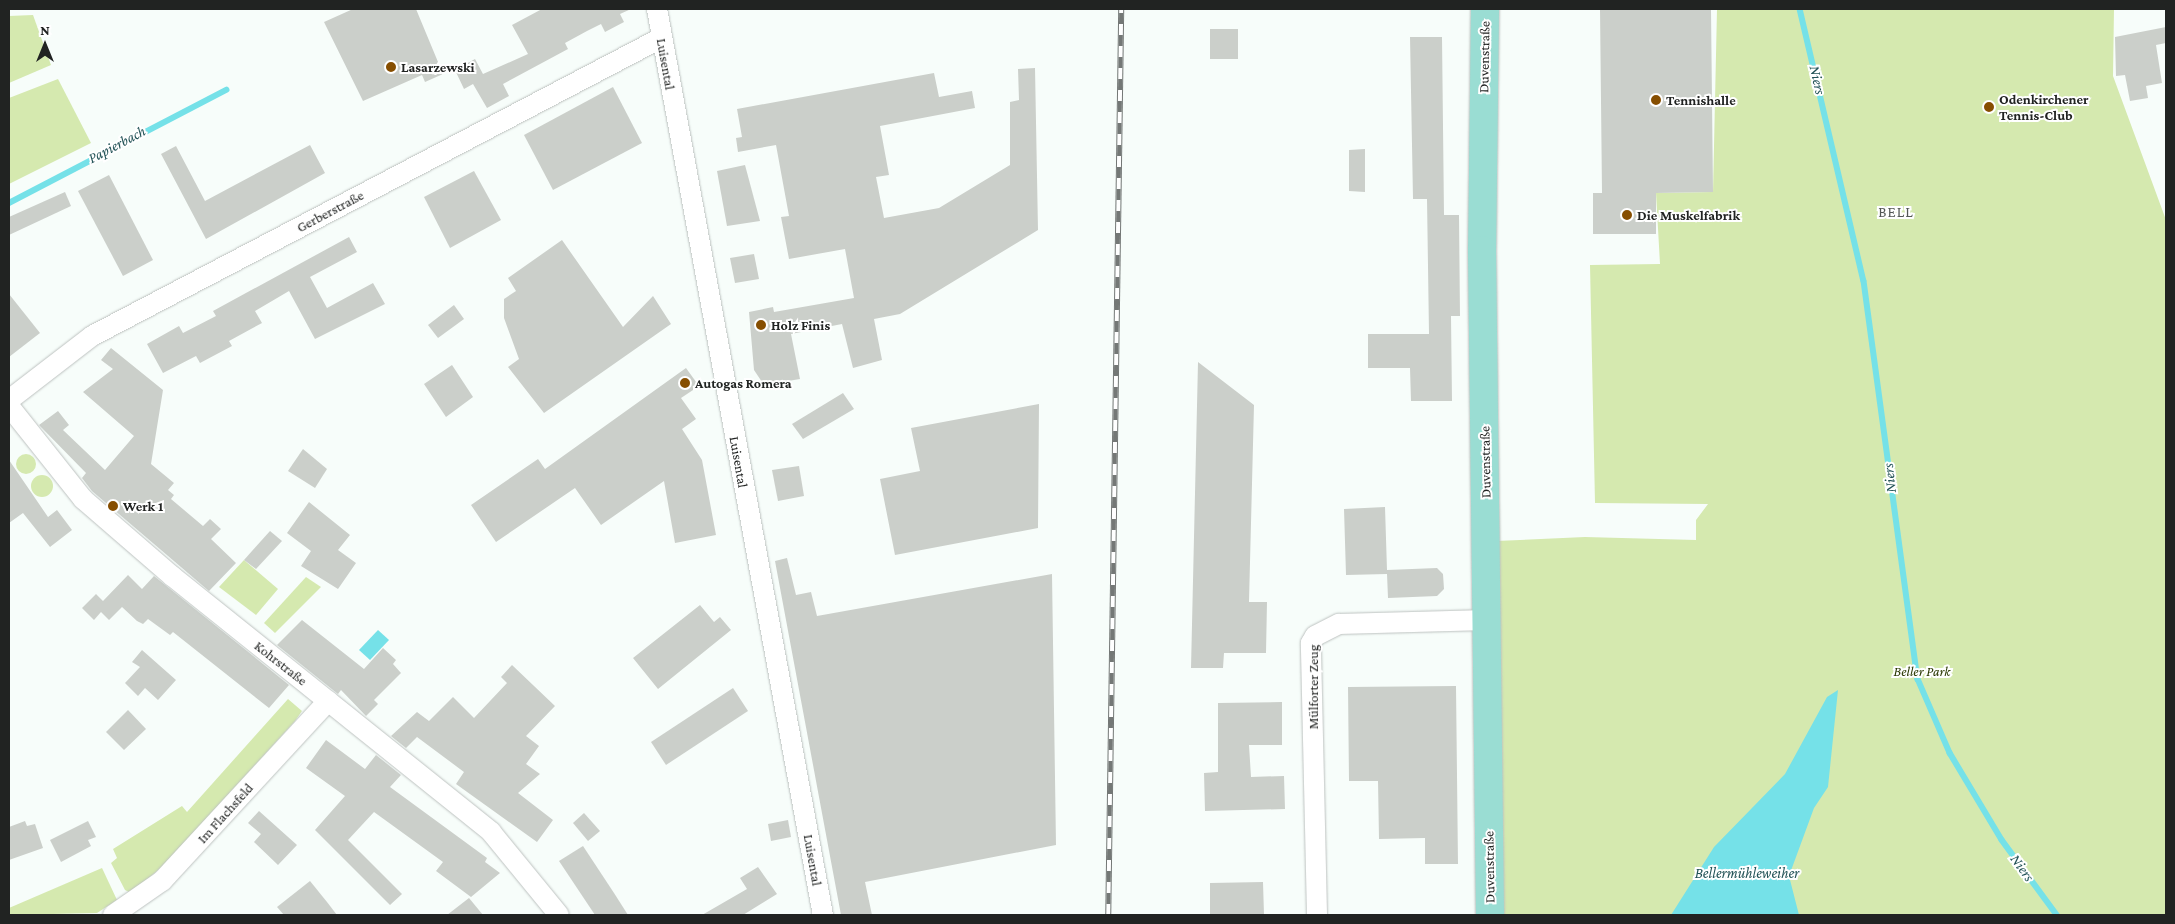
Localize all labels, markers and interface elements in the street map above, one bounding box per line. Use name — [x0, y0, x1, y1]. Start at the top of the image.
north arrow — [20, 20, 70, 70]
street label: Duvenstraße — [1475, 21, 1493, 93]
text: N — [40, 22, 50, 38]
street label: Luisental — [653, 37, 679, 91]
place label: Lasarzewski — [401, 59, 475, 75]
marker: Lasarzewski — [385, 61, 397, 73]
water label: Niers — [1805, 64, 1829, 96]
place label: Odenkirchener Tennis-Club — [1999, 91, 2089, 124]
place label: Tennishalle — [1666, 92, 1736, 108]
marker: Tennishalle — [1650, 94, 1662, 106]
marker: Odenkirchener Tennis-Club — [1983, 101, 1995, 113]
water label: Papierbach — [85, 122, 149, 168]
street label: Gerberstraße — [294, 186, 366, 236]
district label: BELL — [1878, 204, 1914, 222]
place label: Die Muskelfabrik — [1637, 207, 1740, 223]
marker: Die Muskelfabrik — [1621, 209, 1633, 221]
place label: Holz Finis — [771, 317, 830, 333]
marker: Holz Finis — [755, 319, 767, 331]
place label: Autogas Romera — [695, 375, 792, 391]
marker: Autogas Romera — [679, 377, 691, 389]
street label: Duvenstraße — [1476, 426, 1494, 498]
street label: Luisental — [726, 435, 752, 489]
water label: Niers — [1880, 462, 1900, 494]
place label: Werk 1 — [123, 498, 163, 514]
marker: Werk 1 — [107, 500, 119, 512]
street label: Kohrstraße — [251, 637, 311, 689]
street label: Mülforter Zeug — [1305, 645, 1321, 729]
park label: Beller Park — [1894, 663, 1950, 679]
street label: Im Flachsfeld — [194, 779, 256, 847]
street label: Duvenstraße — [1480, 831, 1498, 903]
street label: Luisental — [800, 833, 826, 887]
water label: Niers — [2006, 851, 2038, 885]
water label: Bellermühleweiher — [1695, 865, 1799, 883]

